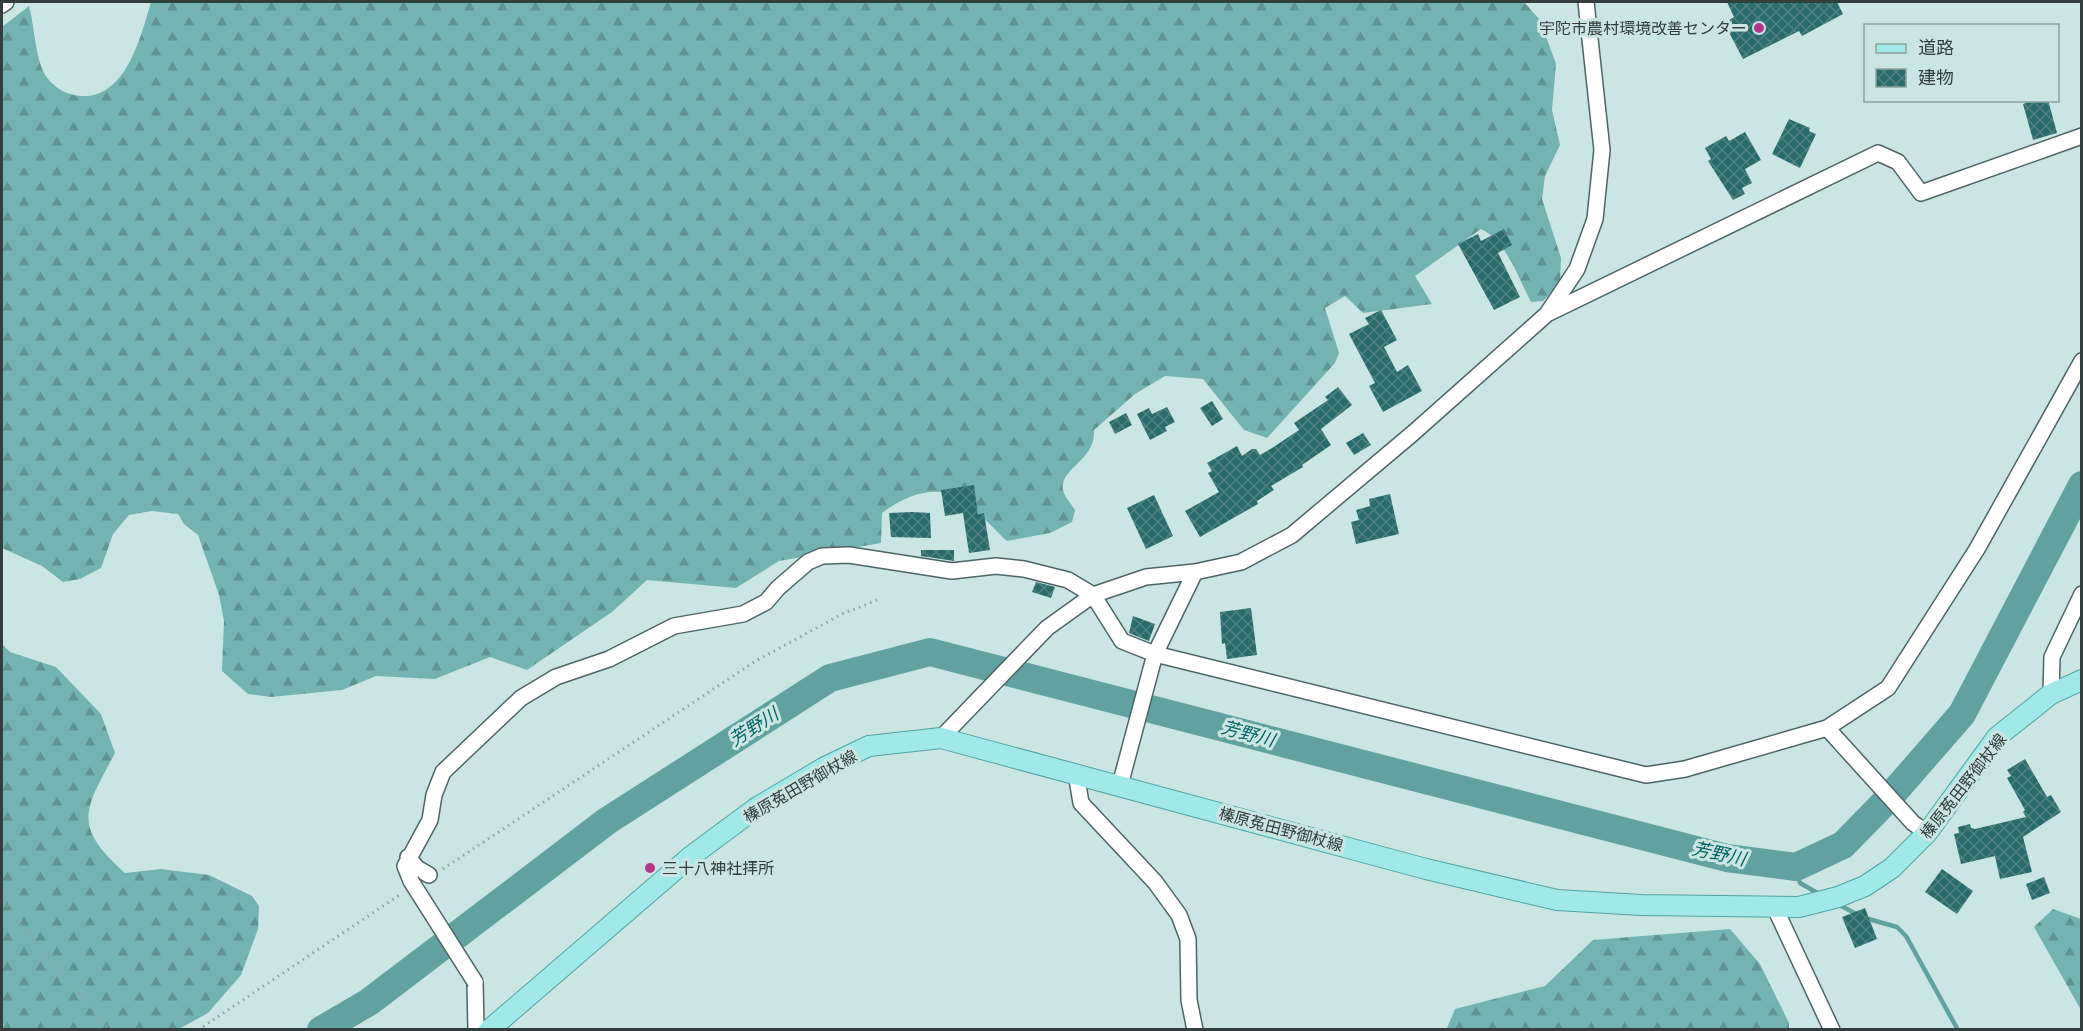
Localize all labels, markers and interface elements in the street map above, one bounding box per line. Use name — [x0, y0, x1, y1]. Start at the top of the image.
place label: 宇陀市農村環境改善センター — [1539, 16, 1747, 40]
marker: 宇陀市農村環境改善センター — [1752, 21, 1766, 35]
legend — [1864, 24, 2059, 102]
text: 道路 — [1918, 34, 1954, 61]
text: 建物 — [1918, 64, 1954, 91]
water label: 芳野川 — [724, 699, 785, 753]
water label: 芳野川 — [1219, 713, 1280, 754]
street label: 榛原菟田野御杖線 — [1914, 728, 2012, 844]
street label: 榛原菟田野御杖線 — [739, 744, 861, 828]
street label: 榛原菟田野御杖線 — [1216, 801, 1346, 857]
water label: 芳野川 — [1690, 835, 1750, 873]
place label: 三十八神社拝所 — [662, 856, 774, 880]
marker: 三十八神社拝所 — [643, 861, 657, 875]

